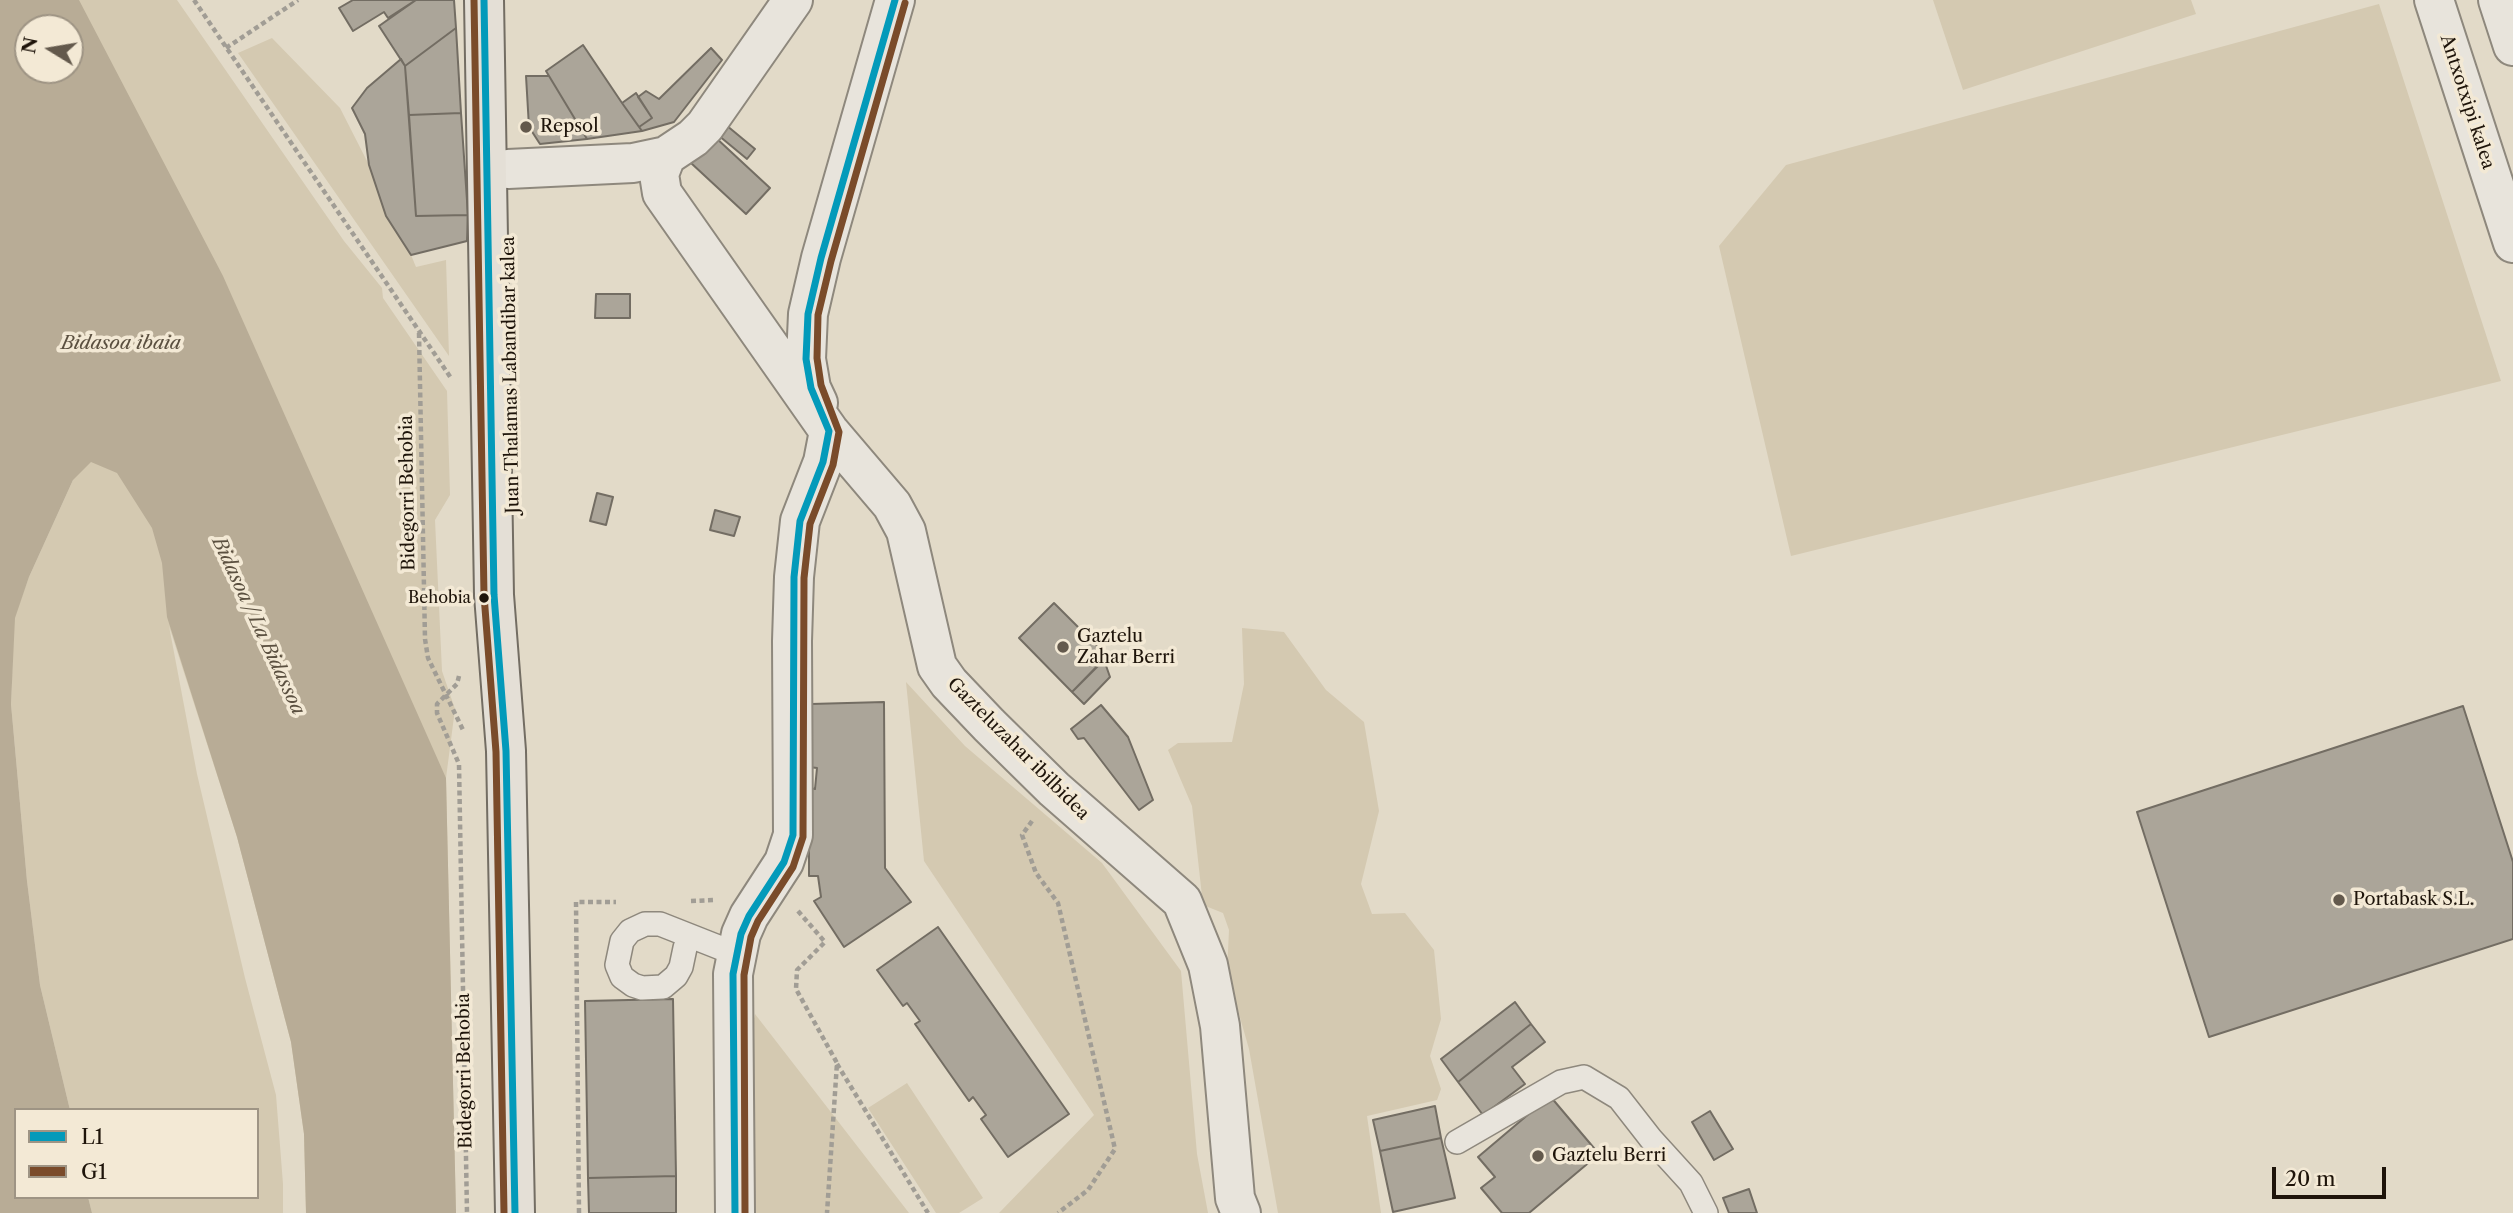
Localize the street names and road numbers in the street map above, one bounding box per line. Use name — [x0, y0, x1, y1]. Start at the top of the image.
street label: Antxotxipi kalea — [2435, 32, 2499, 172]
street label: Juan Thalamas Labandibar kalea — [498, 236, 524, 514]
street label: Bidegorri Behobia — [396, 415, 420, 571]
street label: Gazteluzahar ibilbidea — [942, 673, 1094, 825]
street label: Bidegorri Behobia — [453, 993, 477, 1149]

